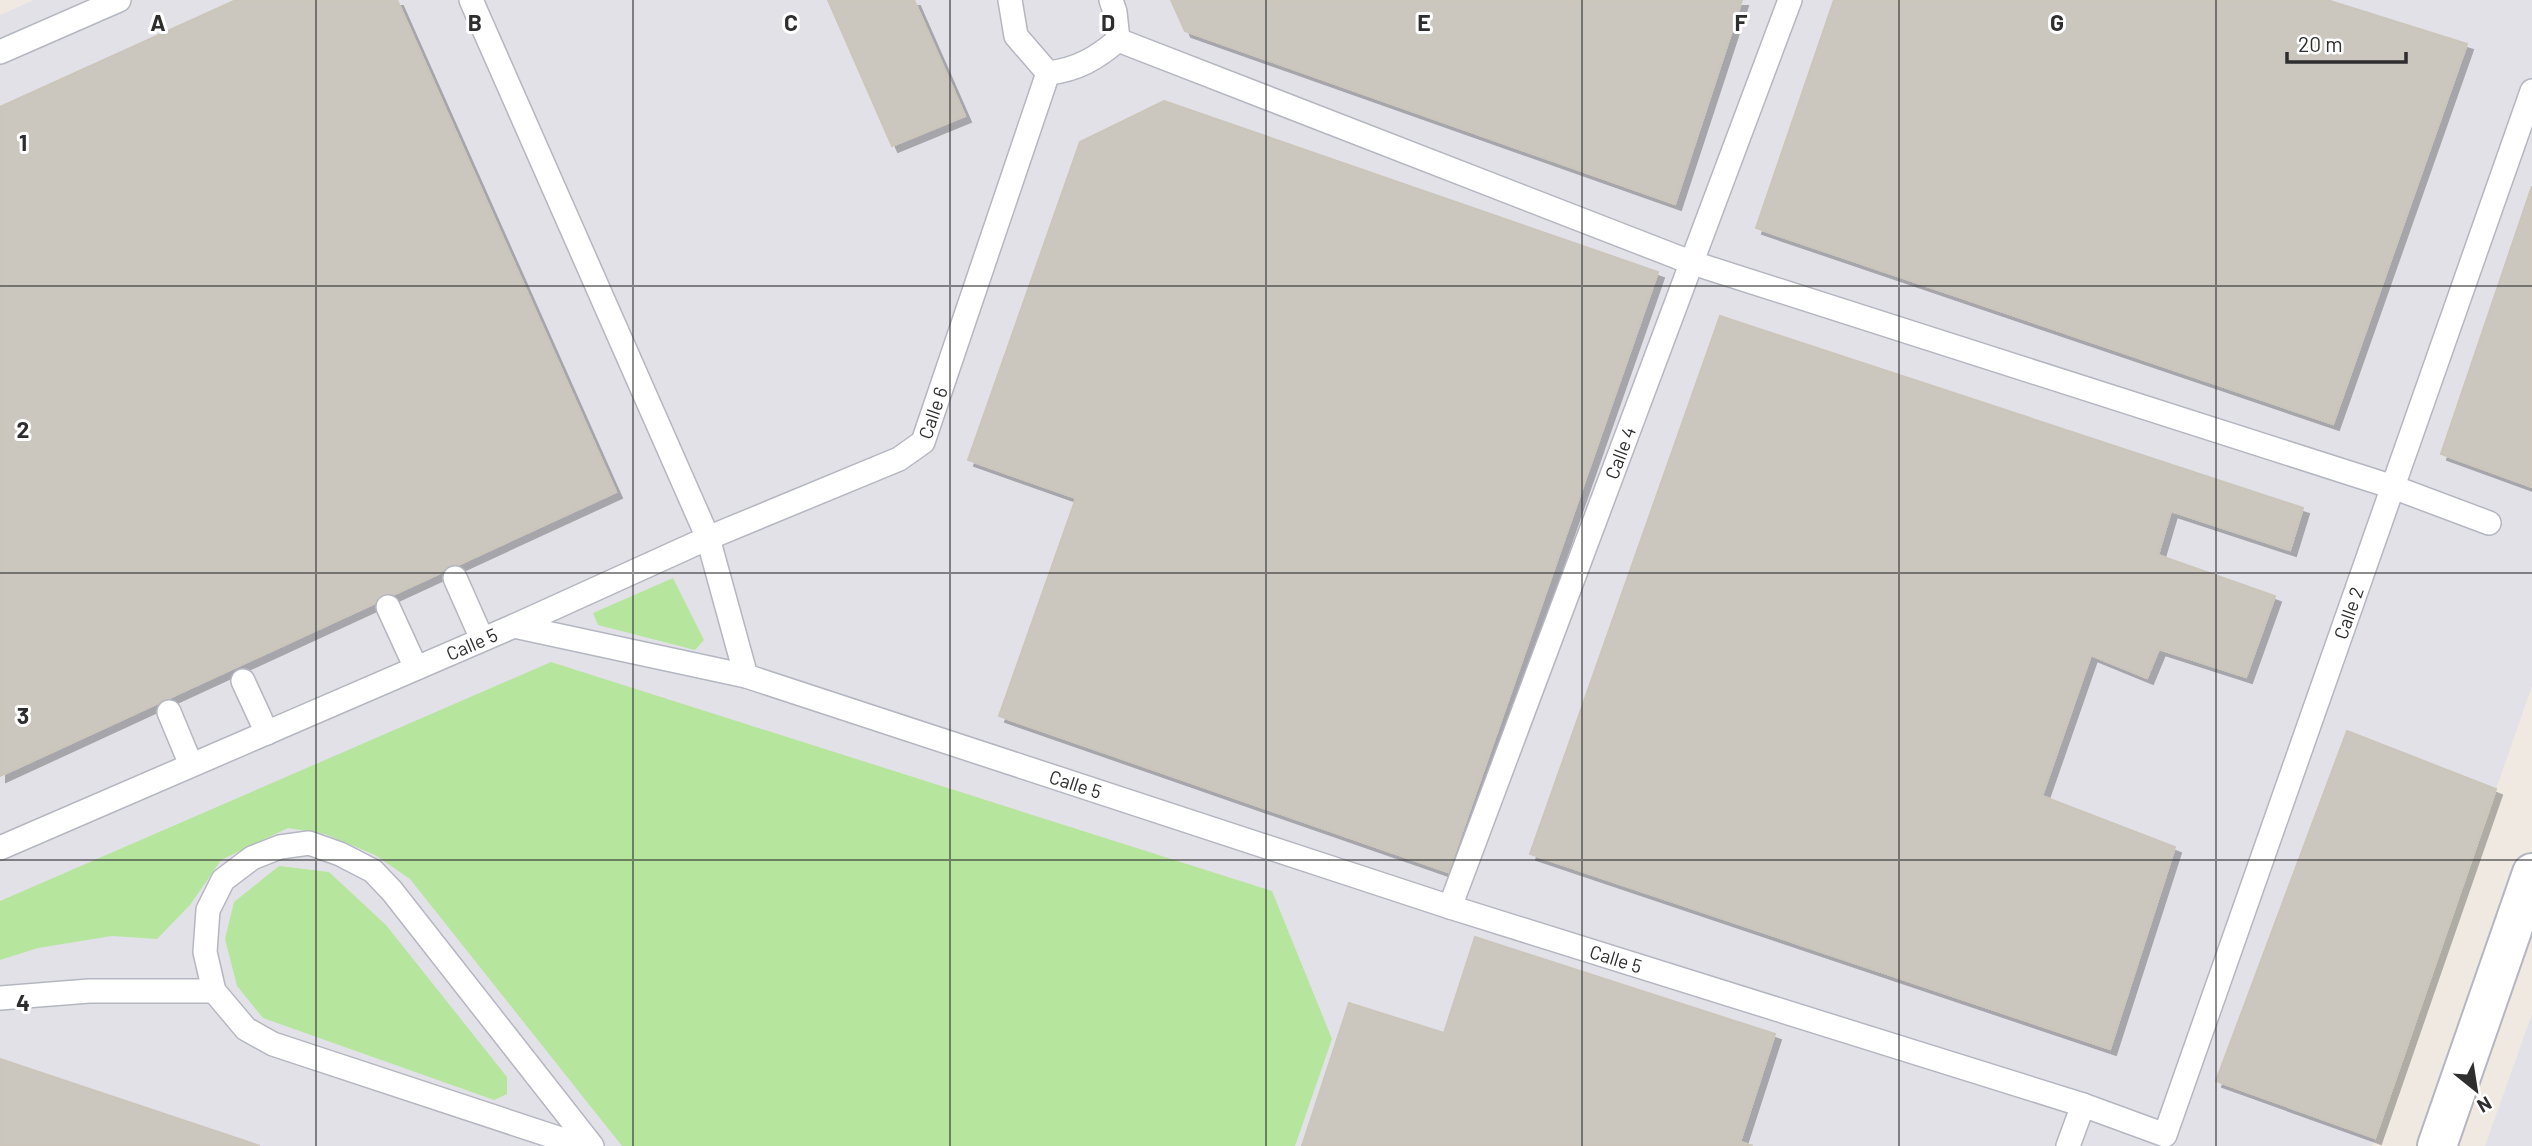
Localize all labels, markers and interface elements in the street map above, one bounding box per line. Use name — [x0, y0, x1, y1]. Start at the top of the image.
text: A — [150, 8, 166, 36]
text: B — [468, 8, 482, 36]
text: C — [784, 8, 798, 36]
text: D — [1101, 8, 1115, 36]
text: E — [1417, 8, 1431, 36]
text: F — [1735, 8, 1748, 36]
text: G — [2050, 8, 2064, 36]
scale bar — [2287, 21, 2406, 65]
text: 20 m — [2298, 31, 2343, 56]
text: 1 — [19, 128, 27, 156]
street label: Calle 6 — [913, 384, 952, 442]
text: 2 — [17, 415, 29, 443]
street label: Calle 4 — [1599, 423, 1640, 482]
street label: Calle 2 — [2328, 584, 2368, 642]
street label: Calle 5 — [443, 623, 501, 665]
text: 3 — [17, 701, 29, 729]
street label: Calle 5 — [1047, 764, 1105, 803]
street label: Calle 5 — [1587, 939, 1645, 977]
text: 4 — [16, 988, 30, 1016]
north arrow — [2441, 1055, 2511, 1125]
text: N — [2474, 1092, 2496, 1118]

